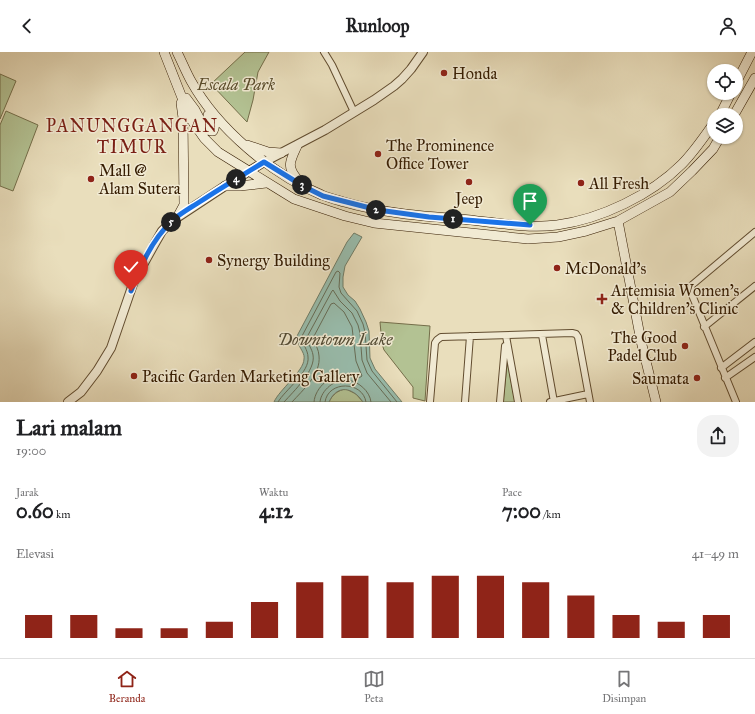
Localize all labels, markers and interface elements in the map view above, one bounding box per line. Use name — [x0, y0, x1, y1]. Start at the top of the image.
icon: back — [16, 15, 38, 37]
text: Runloop — [345, 15, 410, 37]
icon: person — [717, 15, 739, 37]
place label: Honda — [452, 64, 498, 83]
map controls — [707, 64, 743, 144]
button: locate — [707, 64, 743, 100]
marker: Honda — [439, 68, 449, 78]
park label: Escala Park — [196, 75, 275, 94]
button: layers — [707, 108, 743, 144]
district label: PANUNGGANGAN TIMUR — [46, 115, 218, 158]
place label: The Prominence Office Tower — [386, 136, 495, 173]
marker: The Prominence Office Tower — [373, 149, 383, 159]
place label: Mall @ Alam Sutera — [98, 161, 181, 198]
pin: 4 — [226, 169, 246, 189]
text: 4 — [233, 172, 239, 185]
marker: Mall @ Alam Sutera — [86, 174, 96, 184]
place label: All Fresh — [588, 174, 649, 193]
pin: 3 — [292, 175, 312, 195]
marker: Jeep — [464, 177, 474, 187]
text: 3 — [300, 178, 304, 191]
marker: All Fresh — [576, 178, 586, 188]
pin — [513, 184, 547, 225]
place label: Jeep — [453, 189, 483, 209]
icon: arrive — [519, 190, 541, 212]
pin: 2 — [366, 200, 386, 220]
text: 2 — [373, 203, 379, 216]
pin: 1 — [443, 209, 463, 229]
pin: 5 — [161, 212, 181, 232]
text: 1 — [451, 212, 455, 225]
text: 5 — [168, 215, 174, 228]
pin — [114, 250, 148, 291]
place label: Synergy Building — [217, 251, 330, 271]
marker: Synergy Building — [204, 255, 214, 265]
icon: check — [120, 256, 142, 278]
place label: McDonald's — [565, 259, 646, 278]
marker: McDonald's — [552, 263, 562, 273]
place label: Artemisia Women's & Children's Clinic — [610, 281, 740, 318]
marker: Artemisia Women's & Children's Clinic — [596, 293, 608, 305]
place label: The Good Padel Club — [607, 328, 677, 365]
water label: Downtown Lake — [277, 329, 393, 350]
marker: The Good Padel Club — [680, 341, 690, 351]
place label: Pacific Garden Marketing Gallery — [142, 367, 360, 387]
place label: Saumata — [632, 369, 689, 388]
marker: Pacific Garden Marketing Gallery — [129, 371, 139, 381]
marker: Saumata — [692, 373, 702, 383]
text: Lari malam — [16, 414, 122, 441]
button: share — [697, 415, 739, 457]
text: 19:00 — [16, 443, 46, 459]
text: Jarak — [16, 486, 39, 499]
text: Waktu — [259, 486, 288, 499]
text: Pace — [502, 486, 522, 499]
text: 0.60 — [16, 499, 54, 523]
text: 4:12 — [259, 499, 293, 523]
text: 7:00 — [502, 499, 541, 523]
text: km — [54, 508, 70, 521]
text: /km — [541, 508, 561, 521]
text: Elevasi — [16, 546, 54, 562]
text: 41–49 m — [692, 546, 739, 562]
tab: Beranda — [109, 668, 145, 705]
tab: Peta — [363, 668, 385, 705]
tab: Disimpan — [602, 668, 646, 705]

